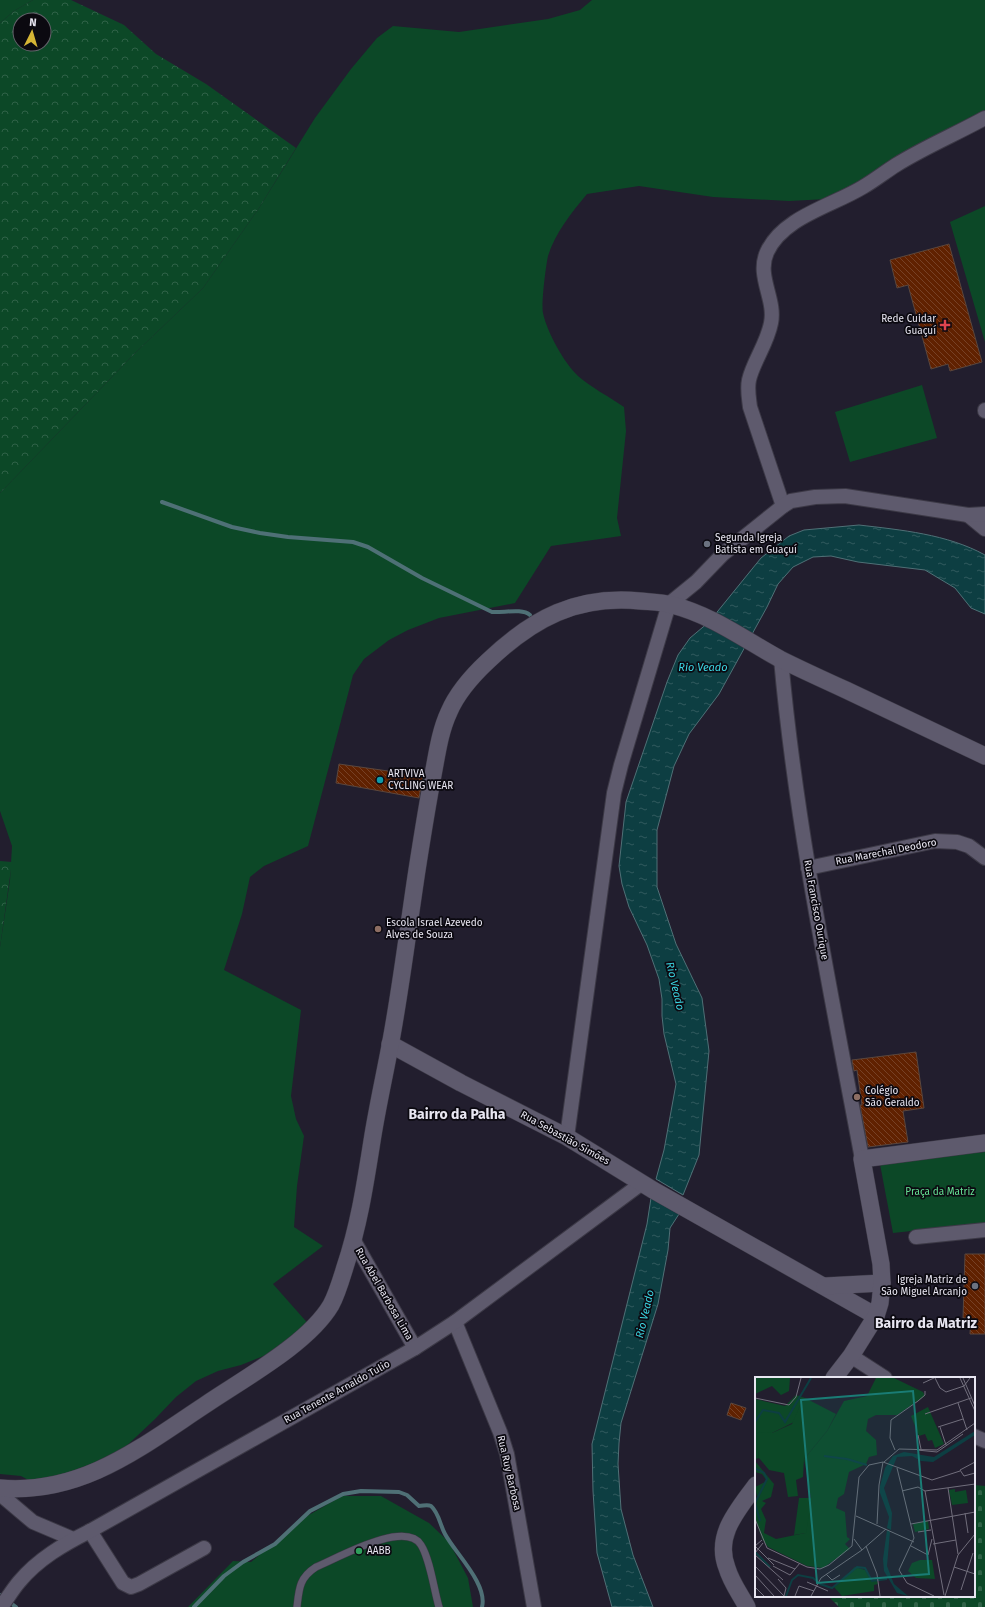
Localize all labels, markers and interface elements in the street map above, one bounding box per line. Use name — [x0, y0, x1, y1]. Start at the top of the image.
north arrow — [12, 12, 52, 52]
text: N — [29, 16, 37, 29]
place label: Rede Cuidar Guaçuí — [881, 313, 936, 337]
marker: Rede Cuidar Guaçuí — [939, 319, 951, 331]
place label: Segunda Igreja Batista em Guaçuí — [715, 532, 797, 556]
marker: Segunda Igreja Batista em Guaçuí — [702, 539, 712, 549]
water label: Rio Veado — [678, 661, 728, 674]
place label: ARTVIVA CYCLING WEAR — [388, 768, 453, 792]
marker: ARTVIVA CYCLING WEAR — [375, 775, 385, 785]
street label: Rua Marechal Deodoro — [834, 836, 938, 868]
street label: Rua Francisco Ourique — [801, 859, 831, 961]
place label: Escola Israel Azevedo Alves de Souza — [386, 917, 483, 941]
marker: Escola Israel Azevedo Alves de Souza — [373, 924, 383, 934]
water label: Rio Veado — [663, 960, 687, 1012]
place label: Colégio São Geraldo — [865, 1085, 920, 1109]
marker: Colégio São Geraldo — [852, 1092, 862, 1102]
district label: Bairro da Palha — [408, 1106, 506, 1123]
street label: Rua Sebastião Simões — [518, 1109, 612, 1168]
park label: Praça da Matriz — [905, 1186, 975, 1198]
street label: Rua Abel Barbosa Lima — [353, 1246, 415, 1342]
place label: Igreja Matriz de São Miguel Arcanjo — [881, 1274, 967, 1298]
marker: Igreja Matriz de São Miguel Arcanjo — [970, 1281, 980, 1291]
water label: Rio Veado — [633, 1288, 657, 1340]
district label: Bairro da Matriz — [875, 1315, 978, 1332]
street label: Rua Tenente Arnaldo Tulio — [282, 1358, 392, 1426]
inset map — [755, 1377, 975, 1597]
street label: Rua Ruy Barbosa — [495, 1434, 523, 1512]
place label: AABB — [367, 1545, 391, 1557]
marker: AABB — [354, 1546, 364, 1556]

